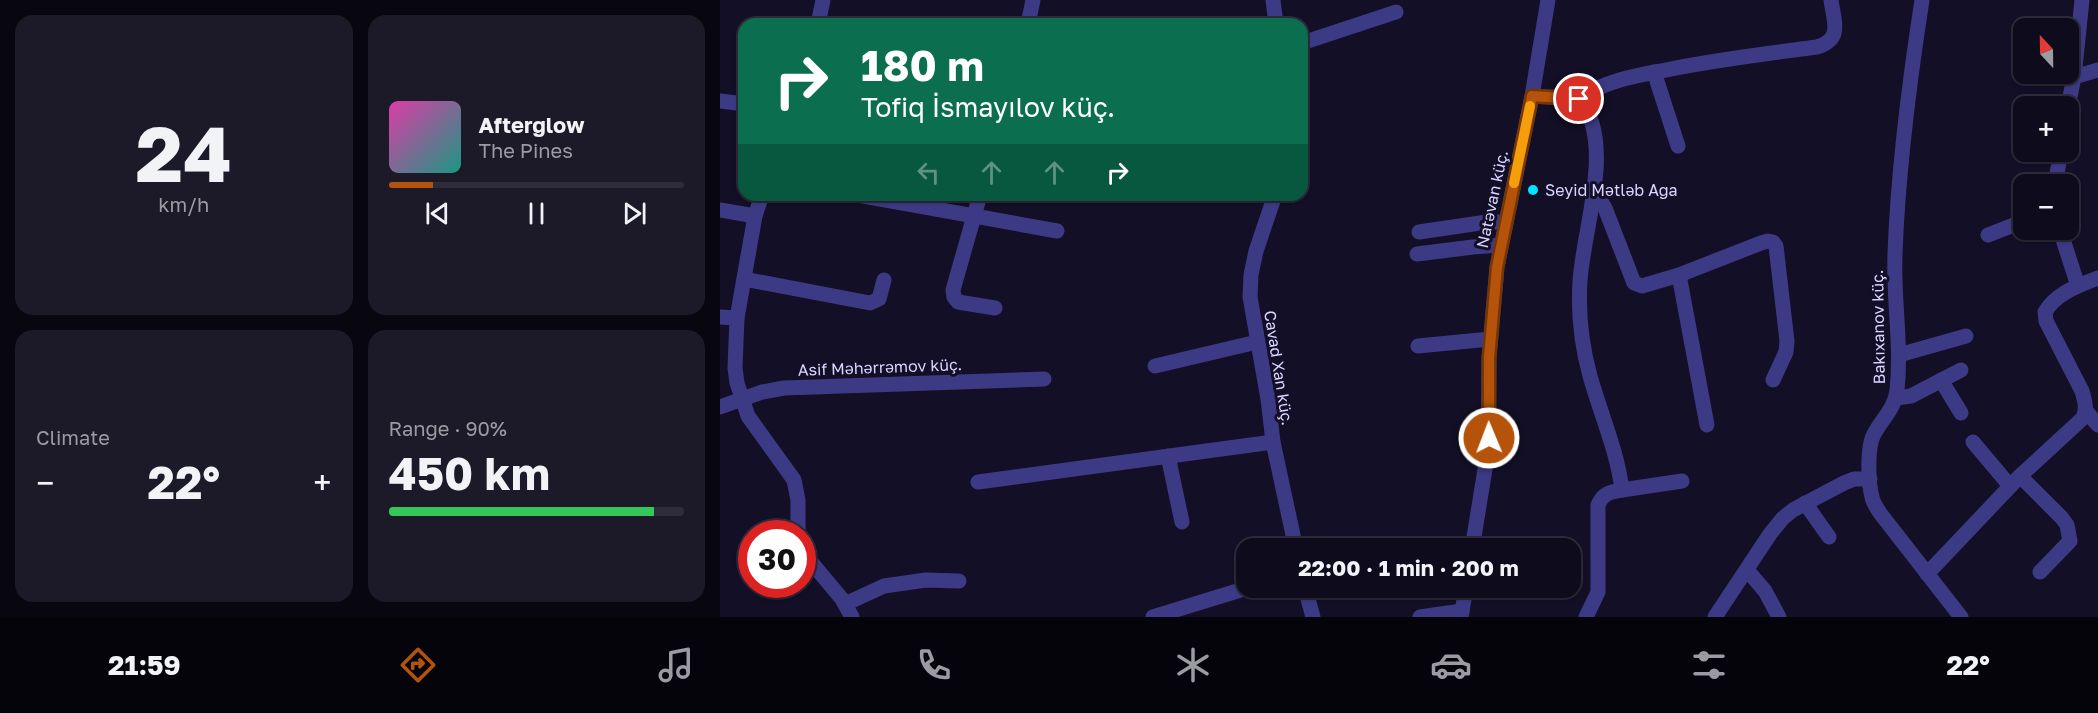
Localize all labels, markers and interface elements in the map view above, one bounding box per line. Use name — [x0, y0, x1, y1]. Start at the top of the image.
north arrow — [2013, 18, 2079, 84]
map controls — [2013, 18, 2079, 240]
text: 180 m — [861, 40, 984, 90]
icon: right — [762, 42, 840, 120]
pin — [1553, 73, 1604, 124]
icon: arrive — [1562, 82, 1595, 115]
text: Tofiq İsmayılov küç. — [861, 91, 1115, 123]
button: + — [2013, 96, 2079, 162]
text: 24 — [136, 106, 232, 199]
text: Afterglow — [479, 111, 584, 138]
text: The Pines — [479, 138, 573, 162]
street label: Natəvan küç. — [1472, 148, 1512, 250]
icon: left — [912, 156, 945, 189]
icon: ahead — [975, 156, 1008, 189]
icon: ahead — [1038, 156, 1071, 189]
icon: right — [1101, 156, 1134, 189]
button: − — [2013, 174, 2079, 240]
place label: Seyid Mətləb Ağa — [1545, 180, 1678, 200]
marker: Seyid Mətləb Ağa — [1526, 183, 1540, 197]
text: km/h — [158, 192, 209, 216]
icon: previous — [421, 197, 454, 230]
icon: pause — [520, 197, 553, 230]
icon: next — [618, 197, 651, 230]
street label: Bakıxanov küç. — [1867, 269, 1889, 385]
street label: Cavad Xan küç. — [1260, 309, 1298, 427]
street label: Asif Məhərrəmov küç. — [798, 354, 962, 380]
position arrow — [1457, 406, 1521, 470]
text: Range · 90% — [389, 416, 507, 440]
text: Climate — [36, 425, 110, 449]
text: 450 km — [389, 446, 550, 500]
text: 22° — [148, 455, 220, 509]
text: − — [36, 463, 54, 502]
text: + — [313, 463, 331, 502]
speed limit sign: 30 — [738, 520, 816, 598]
text: 22:00 · 1 min · 200 m — [1298, 554, 1519, 581]
icon: directions — [397, 644, 439, 686]
icon: music — [655, 644, 697, 686]
icon: phone — [913, 644, 955, 686]
icon: climate — [1172, 644, 1214, 686]
icon: car — [1430, 644, 1472, 686]
icon: filters — [1688, 644, 1730, 686]
text: 21:59 — [108, 649, 181, 681]
text: 22° — [1946, 649, 1990, 681]

